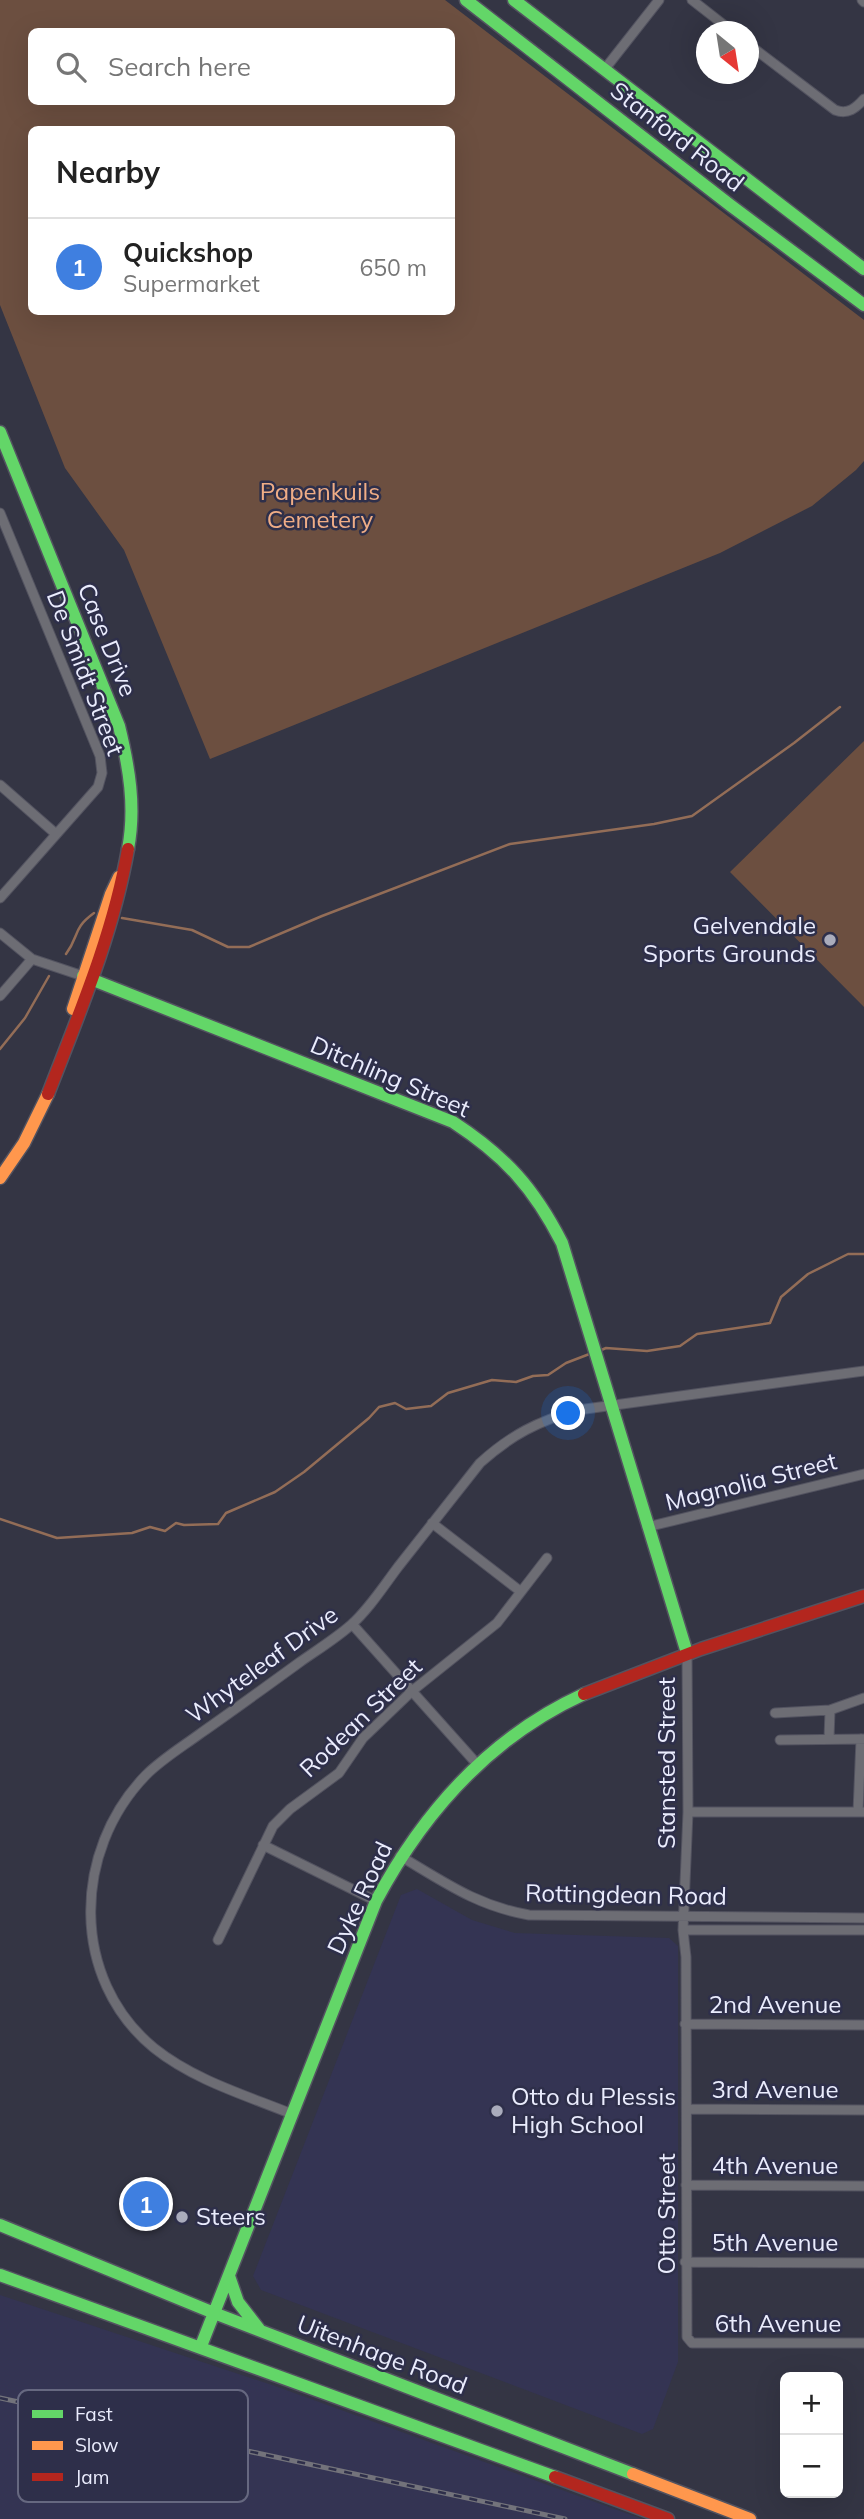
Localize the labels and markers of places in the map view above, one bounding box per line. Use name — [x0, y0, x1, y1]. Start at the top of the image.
place label: Gelvendale Sports Grounds — [643, 910, 816, 968]
marker: Gelvendale Sports Grounds — [822, 932, 838, 948]
place label: Otto du Plessis High School — [511, 2081, 676, 2139]
marker: Otto du Plessis High School — [489, 2103, 505, 2119]
pin: 1 — [123, 2178, 169, 2230]
place label: Steers — [196, 2201, 266, 2231]
marker: Steers — [174, 2209, 190, 2225]

